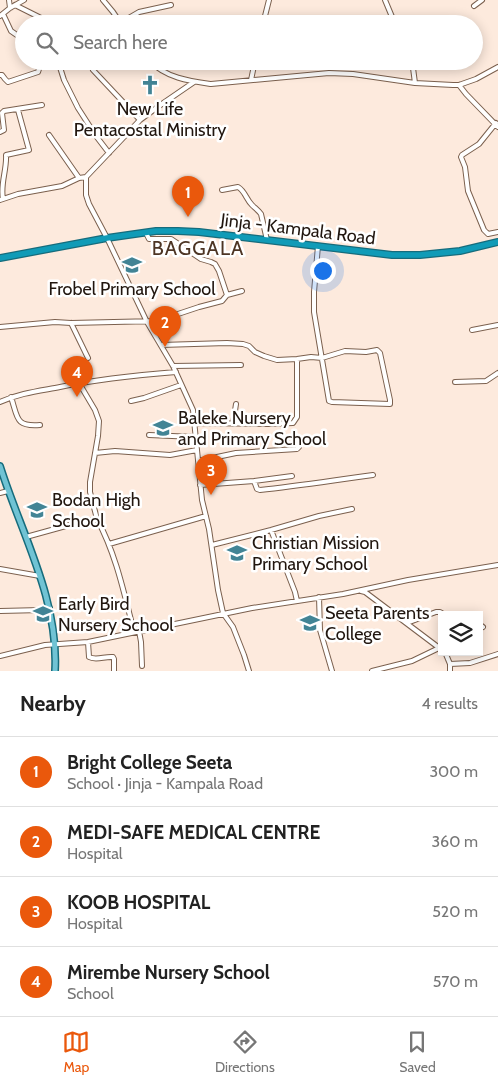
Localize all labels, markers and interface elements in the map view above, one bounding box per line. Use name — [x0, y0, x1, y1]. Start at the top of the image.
search box — [15, 15, 483, 70]
icon: search — [33, 29, 61, 57]
text: Search here — [73, 31, 167, 54]
church icon: New Life Pentacostal Ministry — [139, 74, 161, 96]
place label: New Life Pentacostal Ministry — [74, 98, 226, 141]
pin: 1 — [172, 176, 204, 217]
street label: Jinja - Kampala Road — [218, 208, 377, 249]
district label: BAGGALA — [152, 236, 244, 260]
school or university icon: Frobel Primary School — [121, 254, 143, 276]
your location — [310, 258, 336, 284]
place label: Frobel Primary School — [49, 278, 216, 300]
pin: 2 — [149, 306, 181, 347]
pin: 4 — [61, 356, 93, 397]
place label: Baleke Nursery and Primary School — [178, 407, 327, 450]
school or university icon: Baleke Nursery and Primary School — [152, 417, 174, 439]
pin: 3 — [195, 454, 227, 495]
place label: Bodan High School — [52, 489, 140, 532]
school or university icon: Bodan High School — [26, 499, 48, 521]
place label: Christian Mission Primary School — [252, 532, 379, 575]
school or university icon: Christian Mission Primary School — [226, 542, 248, 564]
place label: Early Bird Nursery School — [58, 593, 174, 636]
place label: Seeta Parents College — [325, 602, 430, 645]
school or university icon: Early Bird Nursery School — [32, 603, 54, 625]
map controls — [438, 611, 483, 656]
button: layers — [438, 611, 483, 656]
school or university icon: Seeta Parents College — [299, 612, 321, 634]
text: Nearby — [20, 691, 86, 716]
text: 4 results — [421, 694, 478, 713]
text: Bright College Seeta — [67, 751, 232, 774]
text: 1 — [33, 762, 39, 781]
text: 300 m — [429, 762, 478, 781]
text: School · Jinja - Kampala Road — [67, 774, 263, 793]
text: MEDI-SAFE MEDICAL CENTRE — [67, 821, 320, 844]
text: 2 — [32, 832, 40, 851]
text: 360 m — [431, 832, 478, 851]
text: Hospital — [67, 844, 123, 863]
text: KOOB HOSPITAL — [67, 891, 210, 914]
text: 3 — [32, 902, 40, 921]
text: 520 m — [432, 902, 478, 921]
text: Hospital — [67, 914, 123, 933]
text: Mirembe Nursery School — [67, 961, 270, 984]
text: 4 — [31, 972, 41, 991]
text: 570 m — [433, 972, 478, 991]
text: School — [67, 984, 114, 1003]
tab: Map — [62, 1028, 90, 1076]
tab: Directions — [215, 1028, 275, 1076]
tab: Saved — [399, 1028, 436, 1076]

